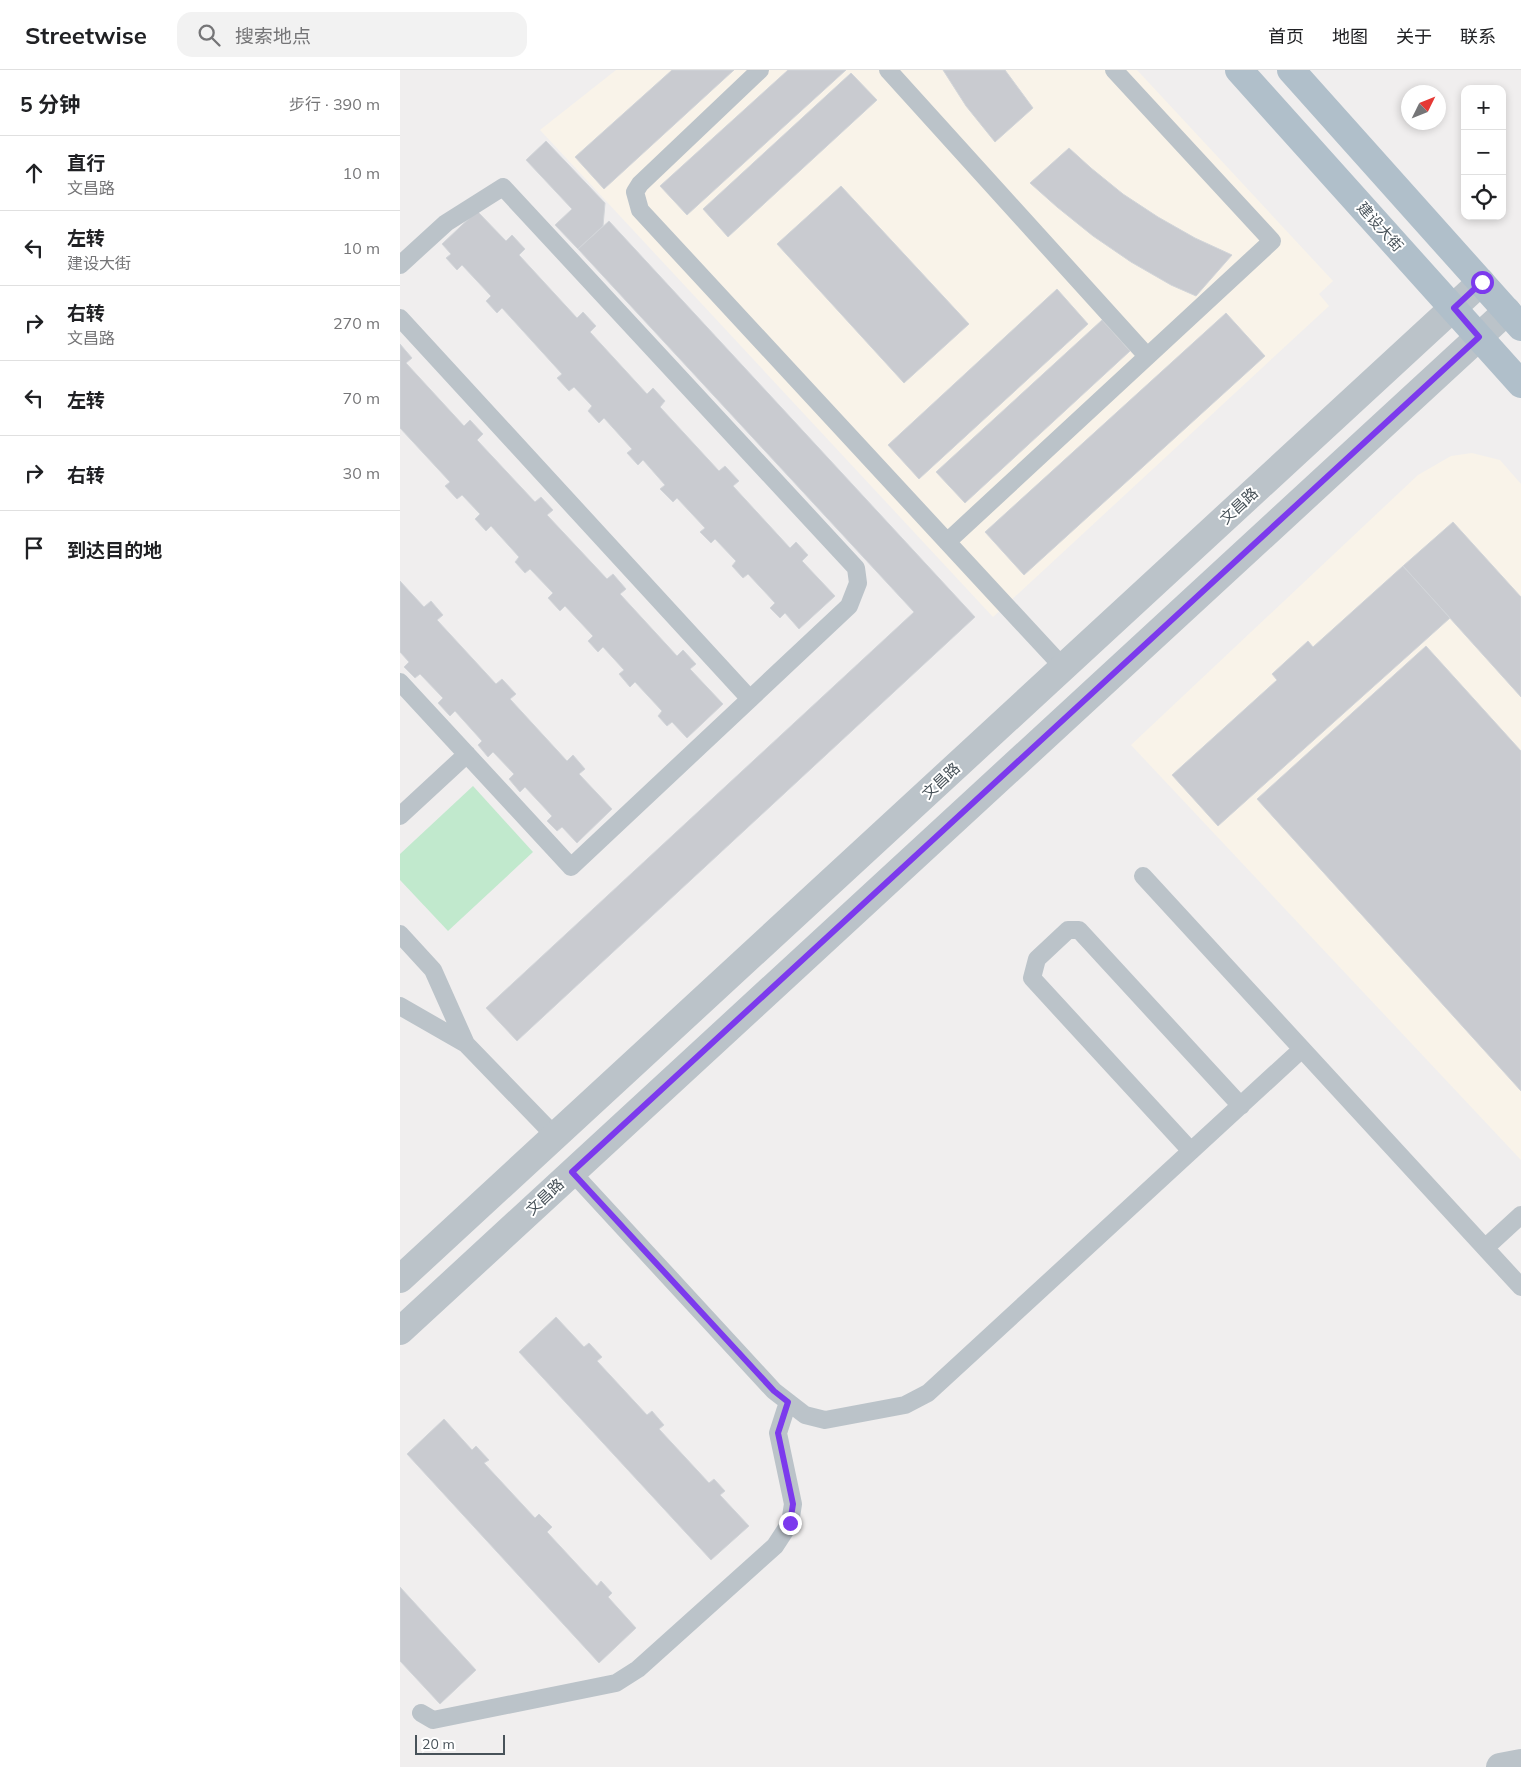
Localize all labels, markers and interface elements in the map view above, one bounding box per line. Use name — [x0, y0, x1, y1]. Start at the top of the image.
search box — [177, 12, 527, 57]
text: Streetwise — [25, 20, 147, 50]
icon: search — [195, 21, 223, 49]
text: 搜索地点 — [235, 24, 311, 48]
text: 首页 — [1268, 25, 1304, 48]
text: 地图 — [1332, 25, 1368, 48]
text: 关于 — [1396, 25, 1432, 48]
text: 联系 — [1460, 25, 1496, 48]
north arrow — [1401, 85, 1446, 130]
map controls — [1461, 85, 1506, 220]
button: + — [1461, 85, 1506, 130]
text: 5 分钟 — [20, 91, 80, 117]
text: 步行 · 390 m — [289, 94, 380, 114]
button: − — [1461, 130, 1506, 175]
text: 直行 — [67, 151, 105, 175]
icon: ahead — [20, 159, 48, 187]
text: 10 m — [343, 163, 380, 183]
button: locate — [1461, 175, 1506, 220]
text: 文昌路 — [67, 178, 115, 198]
street label: 建设大街 — [1353, 198, 1408, 255]
text: 左转 — [67, 226, 105, 250]
icon: left — [20, 234, 48, 262]
text: 10 m — [343, 238, 380, 258]
text: 建设大街 — [67, 253, 131, 273]
route start — [1471, 271, 1494, 294]
text: 右转 — [67, 301, 105, 325]
icon: right — [20, 309, 48, 337]
text: 270 m — [333, 313, 380, 333]
text: 文昌路 — [67, 328, 115, 348]
icon: left — [20, 384, 48, 412]
text: 左转 — [67, 388, 105, 412]
text: 70 m — [343, 388, 380, 408]
icon: right — [20, 459, 48, 487]
text: 右转 — [67, 463, 105, 487]
text: 30 m — [343, 463, 380, 483]
street label: 文昌路 — [1216, 483, 1262, 528]
icon: arrive — [20, 534, 48, 562]
text: 到达目的地 — [67, 538, 162, 562]
street label: 文昌路 — [918, 758, 964, 803]
street label: 文昌路 — [522, 1174, 568, 1219]
route end — [779, 1512, 802, 1535]
scale bar — [415, 1732, 505, 1755]
text: 20 m — [422, 1735, 455, 1753]

